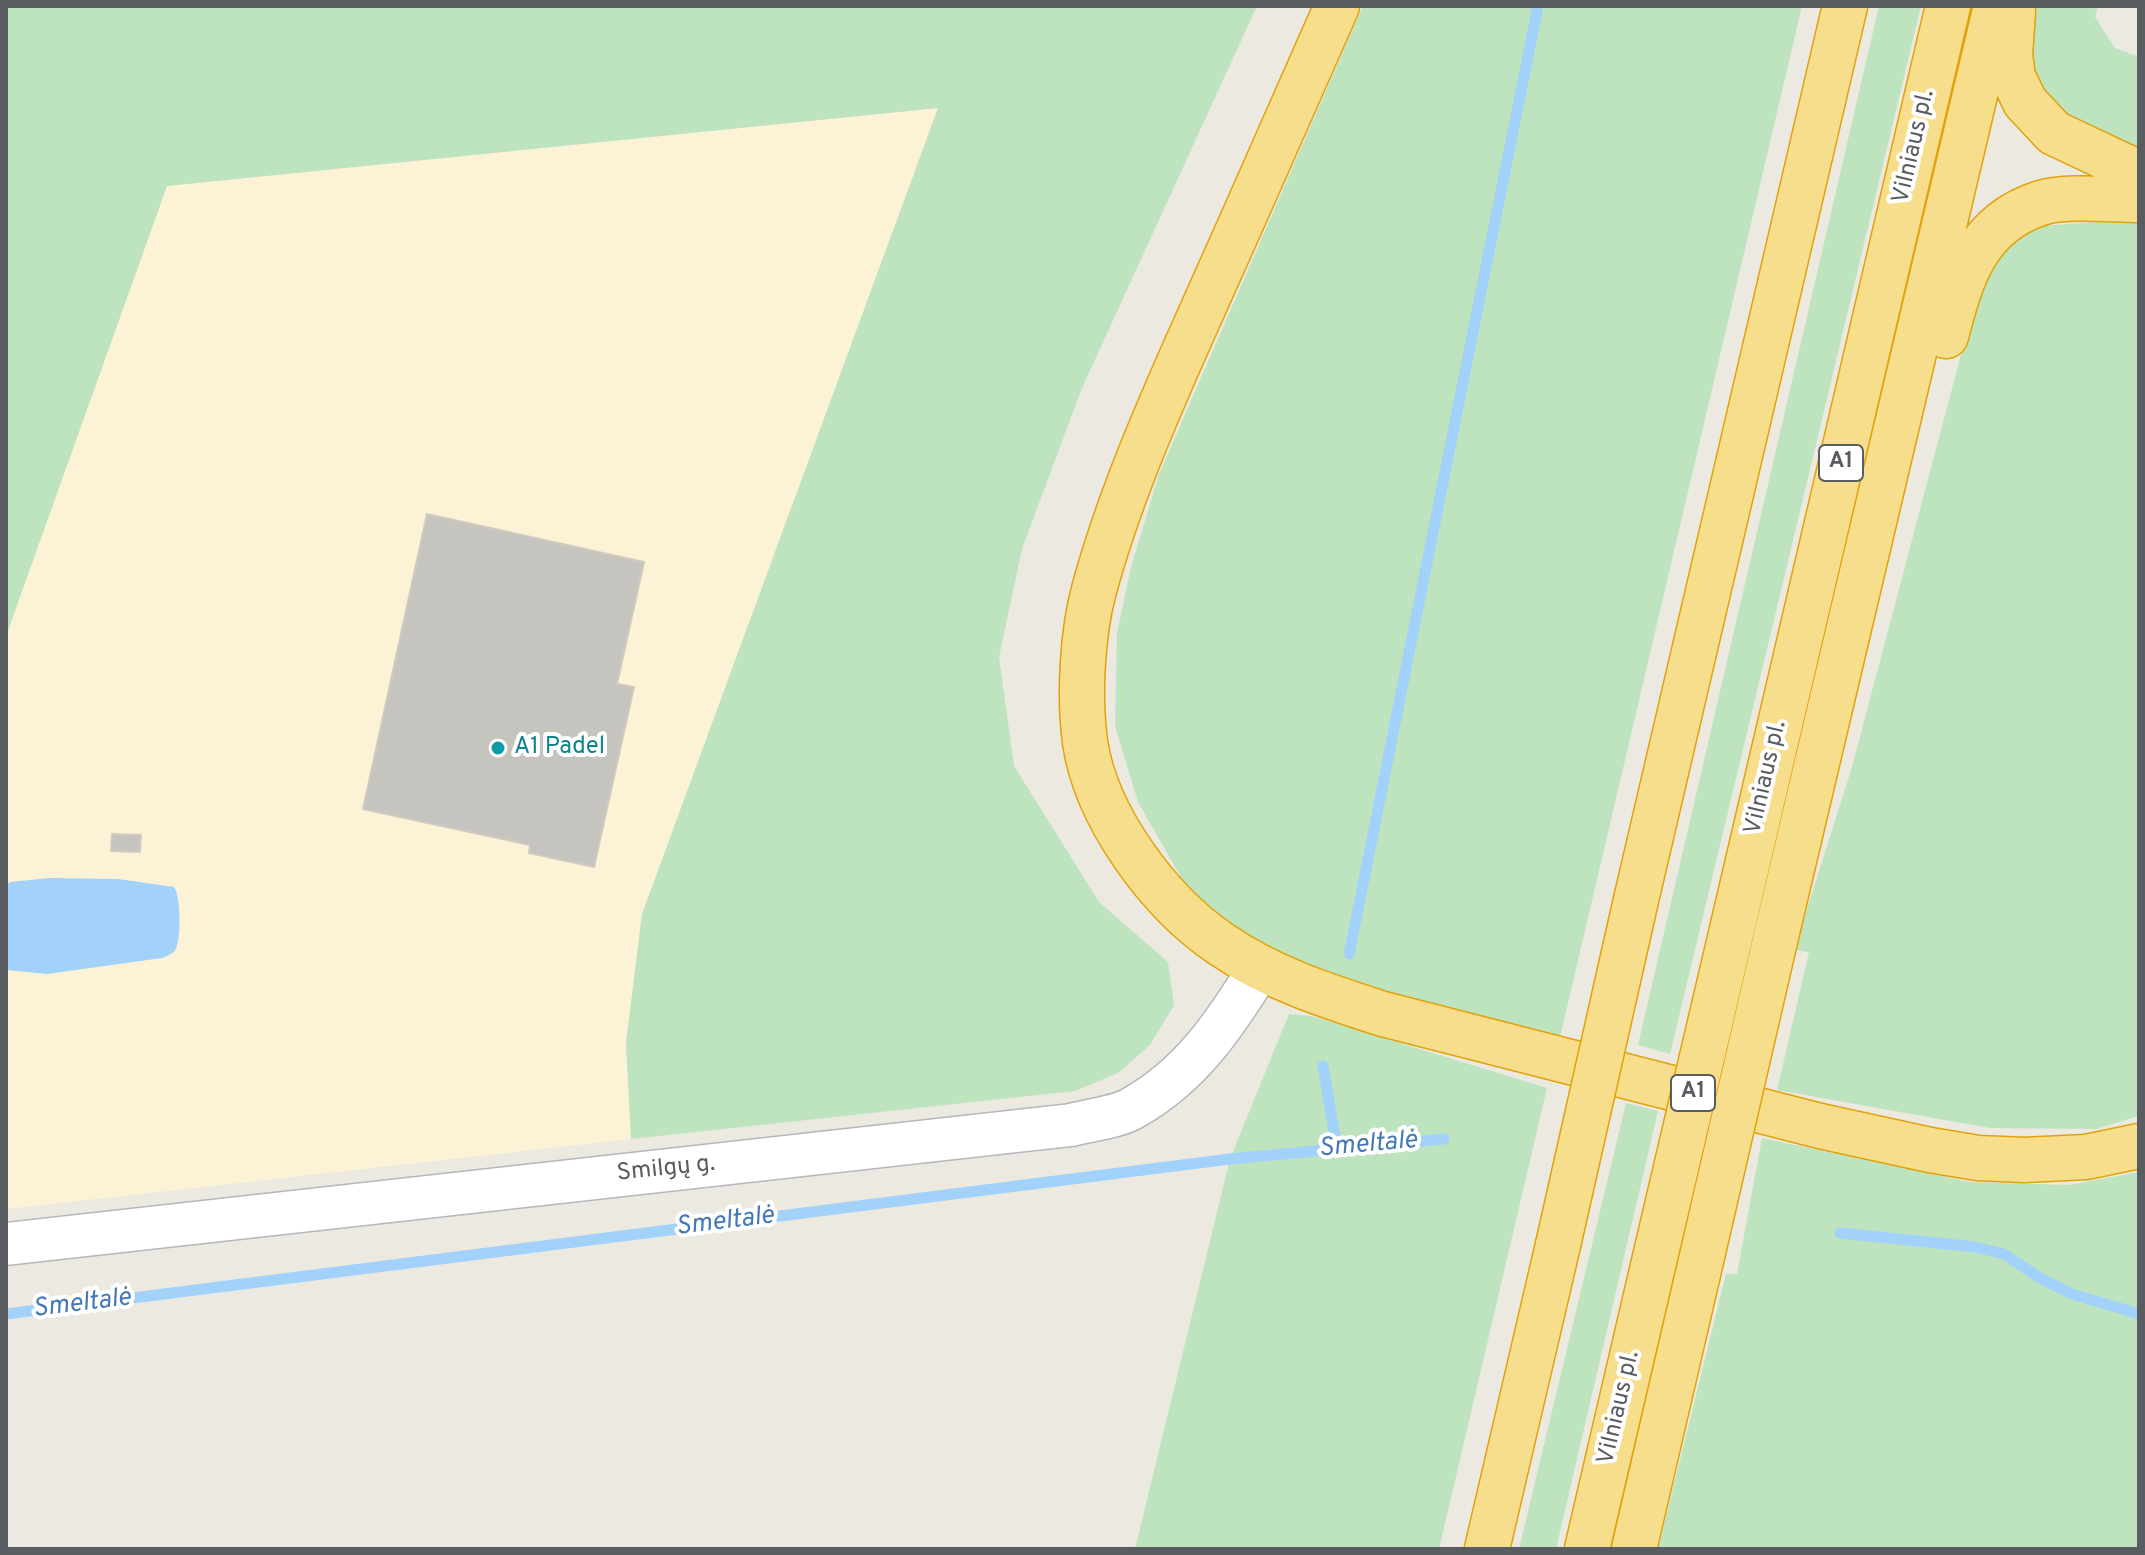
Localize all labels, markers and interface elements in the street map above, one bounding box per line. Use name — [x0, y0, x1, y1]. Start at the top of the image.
street label: Vilniaus pl. — [1888, 87, 1942, 207]
road number: A1 — [1819, 445, 1863, 481]
street label: Vilniaus pl. — [1740, 718, 1794, 838]
place label: A1 Padel — [514, 734, 605, 762]
marker: A1 Padel — [489, 739, 507, 757]
road number: A1 — [1671, 1075, 1715, 1111]
water label: Smeltalė — [1317, 1126, 1419, 1166]
street label: Smilgų g. — [615, 1151, 717, 1189]
water label: Smeltalė — [674, 1202, 776, 1244]
water label: Smeltalė — [31, 1284, 133, 1326]
street label: Vilniaus pl. — [1593, 1348, 1647, 1468]

